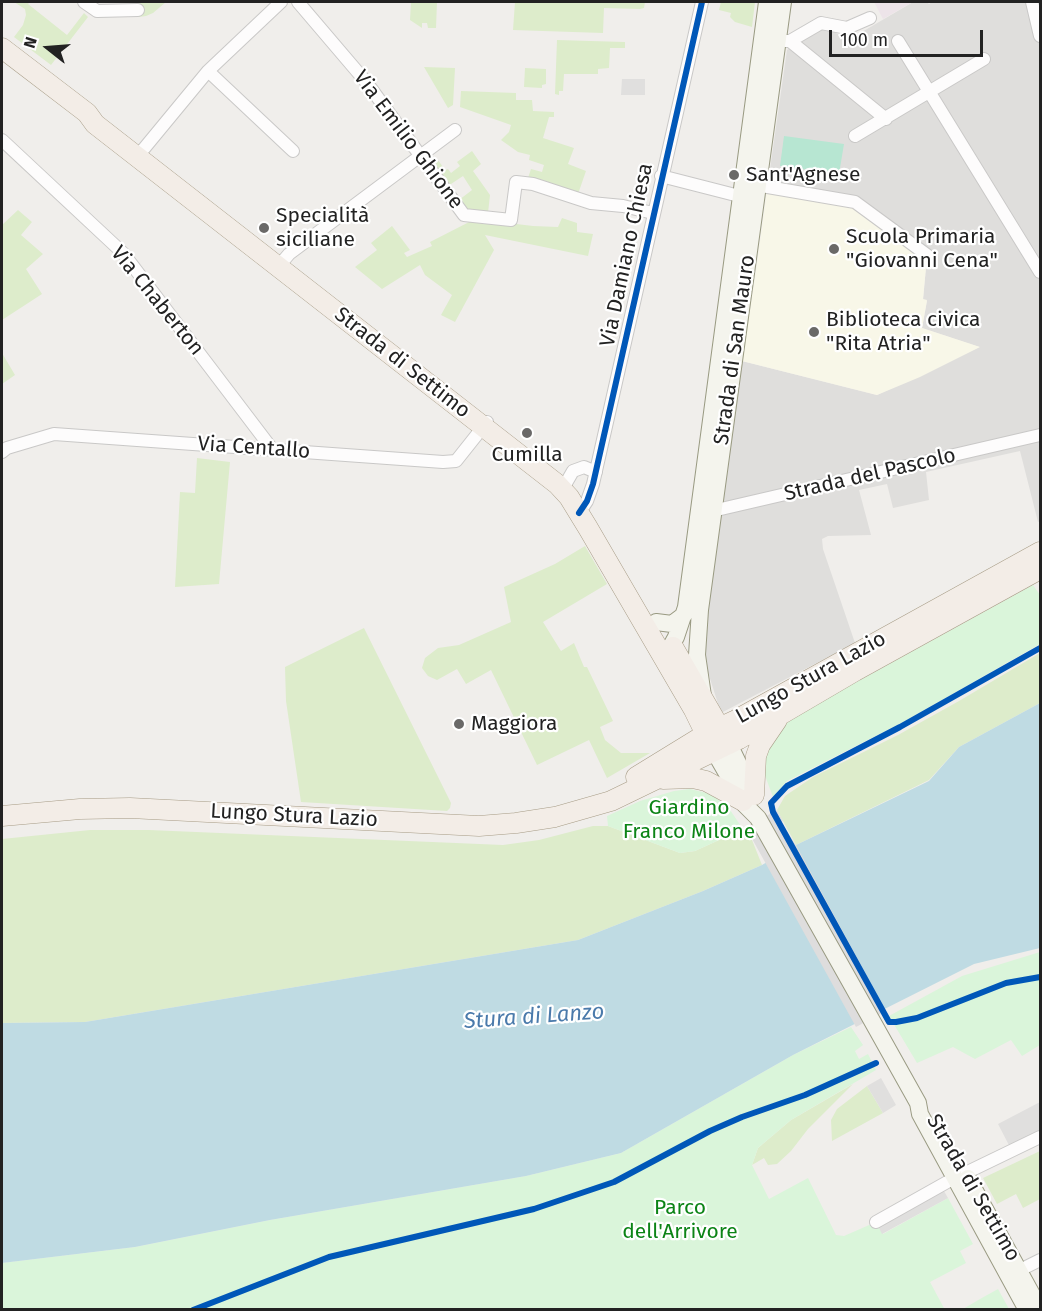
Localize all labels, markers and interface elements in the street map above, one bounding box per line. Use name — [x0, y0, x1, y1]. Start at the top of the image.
north arrow — [18, 18, 78, 78]
scale bar — [832, 18, 986, 56]
text: 100 m — [840, 29, 888, 51]
text: N — [20, 35, 41, 50]
street label: Via Emilio Ghione — [348, 66, 468, 214]
street label: Via Damiano Chiesa — [595, 161, 659, 349]
place label: Sant'Agnese — [746, 162, 860, 188]
marker: Sant'Agnese — [727, 168, 741, 182]
place label: Specialità siciliane — [276, 203, 369, 253]
marker: Specialità siciliane — [257, 221, 271, 235]
place label: Scuola Primaria "Giovanni Cena" — [846, 224, 998, 274]
street label: Via Chaberton — [105, 241, 209, 361]
marker: Scuola Primaria "Giovanni Cena" — [827, 242, 841, 256]
street label: Strada di San Mauro — [709, 253, 761, 447]
street label: Strada di Settimo — [329, 302, 475, 424]
place label: Biblioteca civica "Rita Atria" — [826, 307, 980, 357]
marker: Biblioteca civica "Rita Atria" — [807, 325, 821, 339]
marker: Cumilla — [520, 426, 534, 440]
street label: Via Centallo — [197, 431, 311, 465]
place label: Cumilla — [491, 442, 563, 468]
street label: Strada del Pascolo — [782, 443, 958, 507]
street label: Lungo Stura Lazio — [732, 626, 890, 730]
place label: Maggiora — [471, 711, 557, 737]
marker: Maggiora — [452, 717, 466, 731]
park label: Giardino Franco Milone — [623, 795, 755, 845]
street label: Lungo Stura Lazio — [210, 799, 378, 833]
water label: Stura di Lanzo — [463, 999, 605, 1035]
street label: Strada di Settimo — [921, 1110, 1025, 1266]
park label: Parco dell'Arrivore — [622, 1195, 738, 1245]

